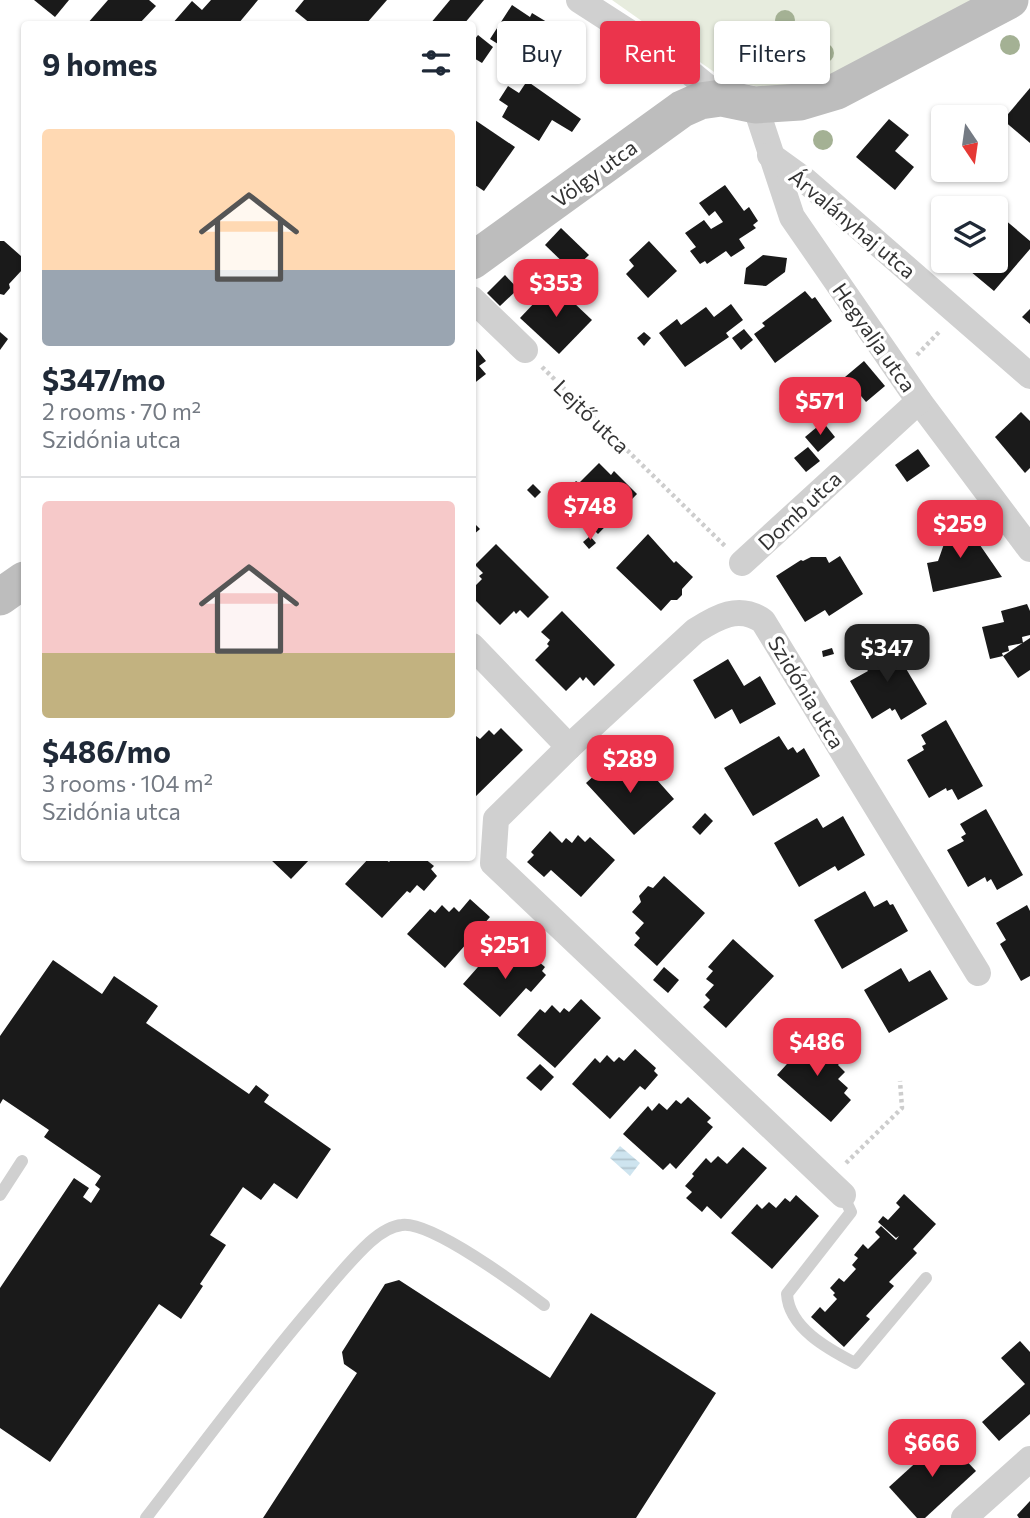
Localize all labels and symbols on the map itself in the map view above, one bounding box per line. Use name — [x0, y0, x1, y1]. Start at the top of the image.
north arrow — [931, 105, 1008, 182]
street label: Völgy utca — [547, 134, 641, 212]
street label: Árvalányhaj utca — [785, 163, 921, 283]
pin: $353 — [515, 260, 597, 319]
street label: Hegyalja utca — [828, 278, 922, 396]
street label: Lejtő utca — [549, 374, 635, 458]
pin: $571 — [779, 378, 861, 437]
street label: Domb utca — [752, 465, 846, 555]
pin: $748 — [549, 482, 631, 542]
pin: $259 — [919, 500, 1001, 560]
pin: $347 — [846, 624, 928, 684]
street label: Szidónia utca — [764, 631, 850, 753]
pin: $289 — [589, 736, 671, 795]
pin: $251 — [464, 922, 546, 981]
pin: $486 — [776, 1018, 858, 1078]
pin: $666 — [891, 1420, 973, 1479]

